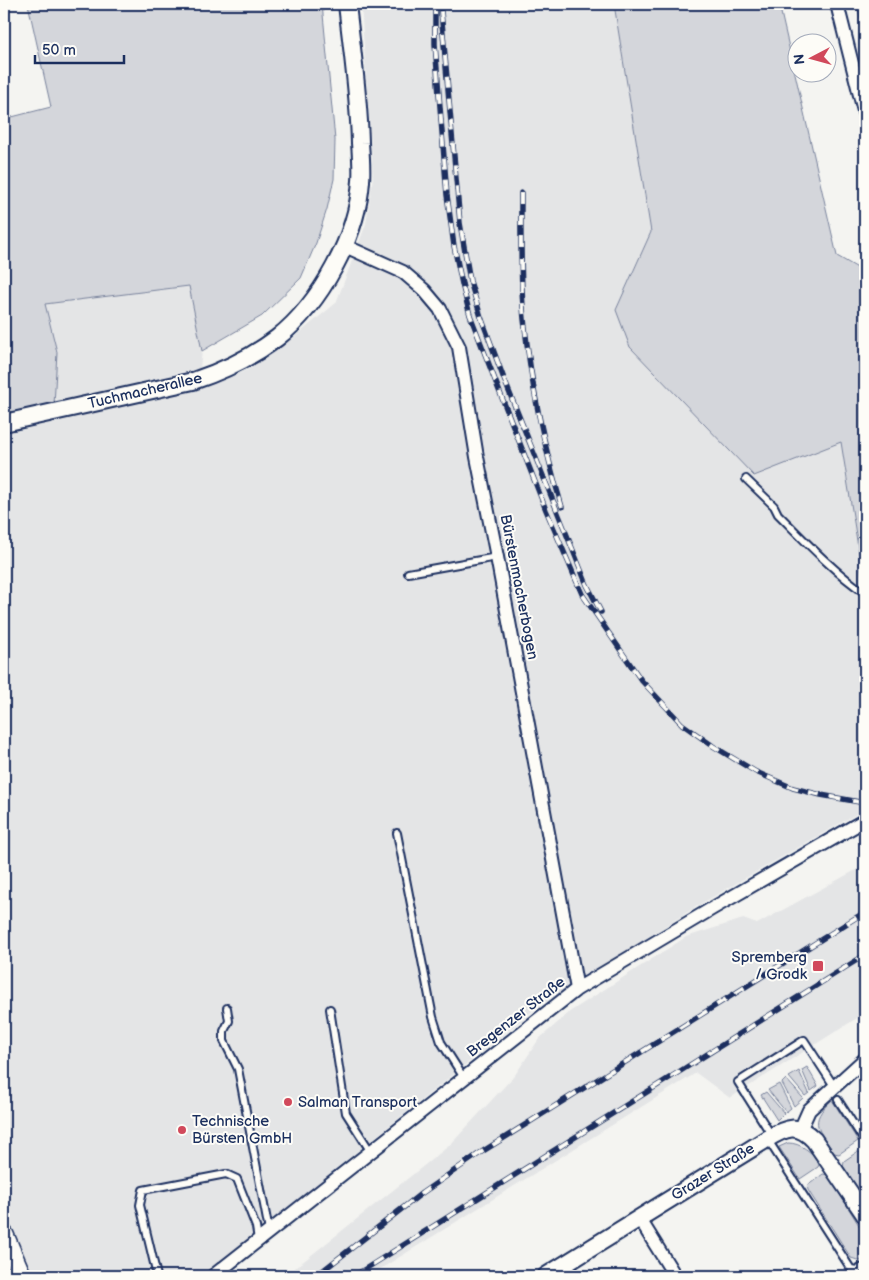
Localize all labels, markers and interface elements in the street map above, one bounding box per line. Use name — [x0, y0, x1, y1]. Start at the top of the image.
scale bar — [35, 32, 124, 64]
north arrow — [786, 32, 836, 82]
text: 50 m — [42, 41, 76, 60]
text: N — [791, 53, 809, 65]
street label: Tuchmacherallee — [86, 369, 204, 413]
street label: Bürstenmacherbogen — [496, 513, 542, 661]
place label: Spremberg / Grodk — [732, 948, 808, 984]
marker: Spremberg / Grodk — [811, 959, 825, 973]
street label: Bregenzer Straße — [463, 973, 569, 1061]
place label: Salman Transport — [298, 1093, 417, 1112]
marker: Salman Transport — [282, 1096, 294, 1108]
place label: Technische Bürsten GmbH — [192, 1112, 292, 1148]
marker: Technische Bürsten GmbH — [176, 1124, 188, 1136]
street label: Grazer Straße — [668, 1139, 758, 1205]

